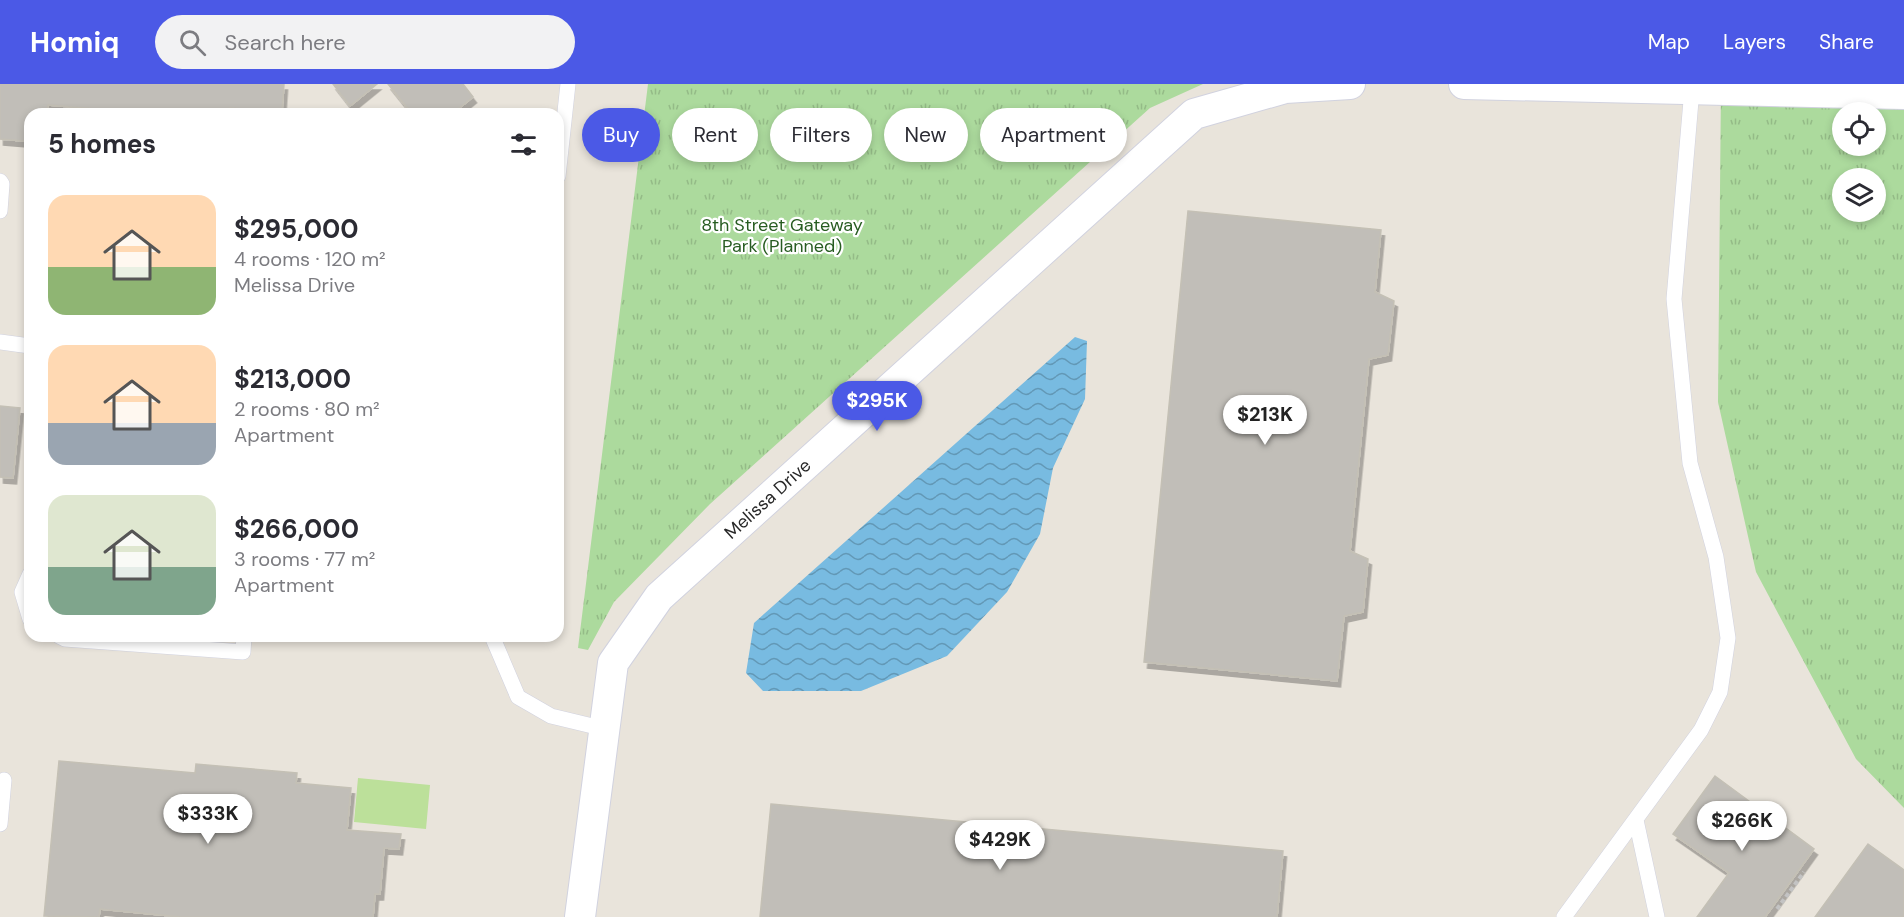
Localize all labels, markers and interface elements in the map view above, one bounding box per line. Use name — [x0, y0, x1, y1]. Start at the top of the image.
search box — [155, 15, 575, 69]
text: Homiq — [30, 24, 119, 61]
icon: search — [176, 26, 209, 59]
text: Search here — [224, 28, 346, 57]
text: Map — [1648, 28, 1690, 56]
text: Layers — [1723, 28, 1786, 56]
text: Share — [1819, 28, 1874, 56]
map controls — [1832, 102, 1886, 222]
button: locate — [1832, 102, 1886, 156]
chip: Buy — [582, 108, 660, 162]
chip: Rent — [672, 108, 758, 162]
chip: Filters — [770, 108, 872, 162]
chip: New — [884, 108, 968, 162]
chip: Apartment — [980, 108, 1127, 162]
text: 5 homes — [48, 127, 156, 161]
icon: filters — [507, 128, 540, 161]
button: layers — [1832, 168, 1886, 222]
text: $295,000 — [234, 212, 359, 246]
park label: 8th Street Gateway Park (Planned) — [701, 213, 863, 258]
icon: home — [96, 219, 168, 291]
text: 4 rooms · 120 m² — [234, 246, 386, 272]
text: Melissa Drive — [234, 272, 355, 298]
text: $213,000 — [234, 362, 351, 396]
icon: home — [96, 369, 168, 441]
pin: $295K — [835, 381, 919, 432]
text: $295K — [846, 387, 908, 413]
pin: $213K — [1223, 395, 1307, 446]
text: 2 rooms · 80 m² — [234, 396, 380, 422]
text: $213K — [1237, 401, 1293, 427]
text: Apartment — [234, 422, 334, 448]
street label: Melissa Drive — [719, 453, 816, 544]
text: $266,000 — [234, 512, 359, 546]
icon: home — [96, 519, 168, 591]
text: 3 rooms · 77 m² — [234, 546, 375, 572]
text: Apartment — [234, 572, 334, 598]
pin: $333K — [166, 794, 250, 845]
text: $333K — [177, 800, 239, 826]
pin: $266K — [1700, 801, 1784, 852]
text: $266K — [1711, 807, 1773, 833]
pin: $429K — [958, 820, 1042, 871]
text: $429K — [969, 826, 1031, 852]

